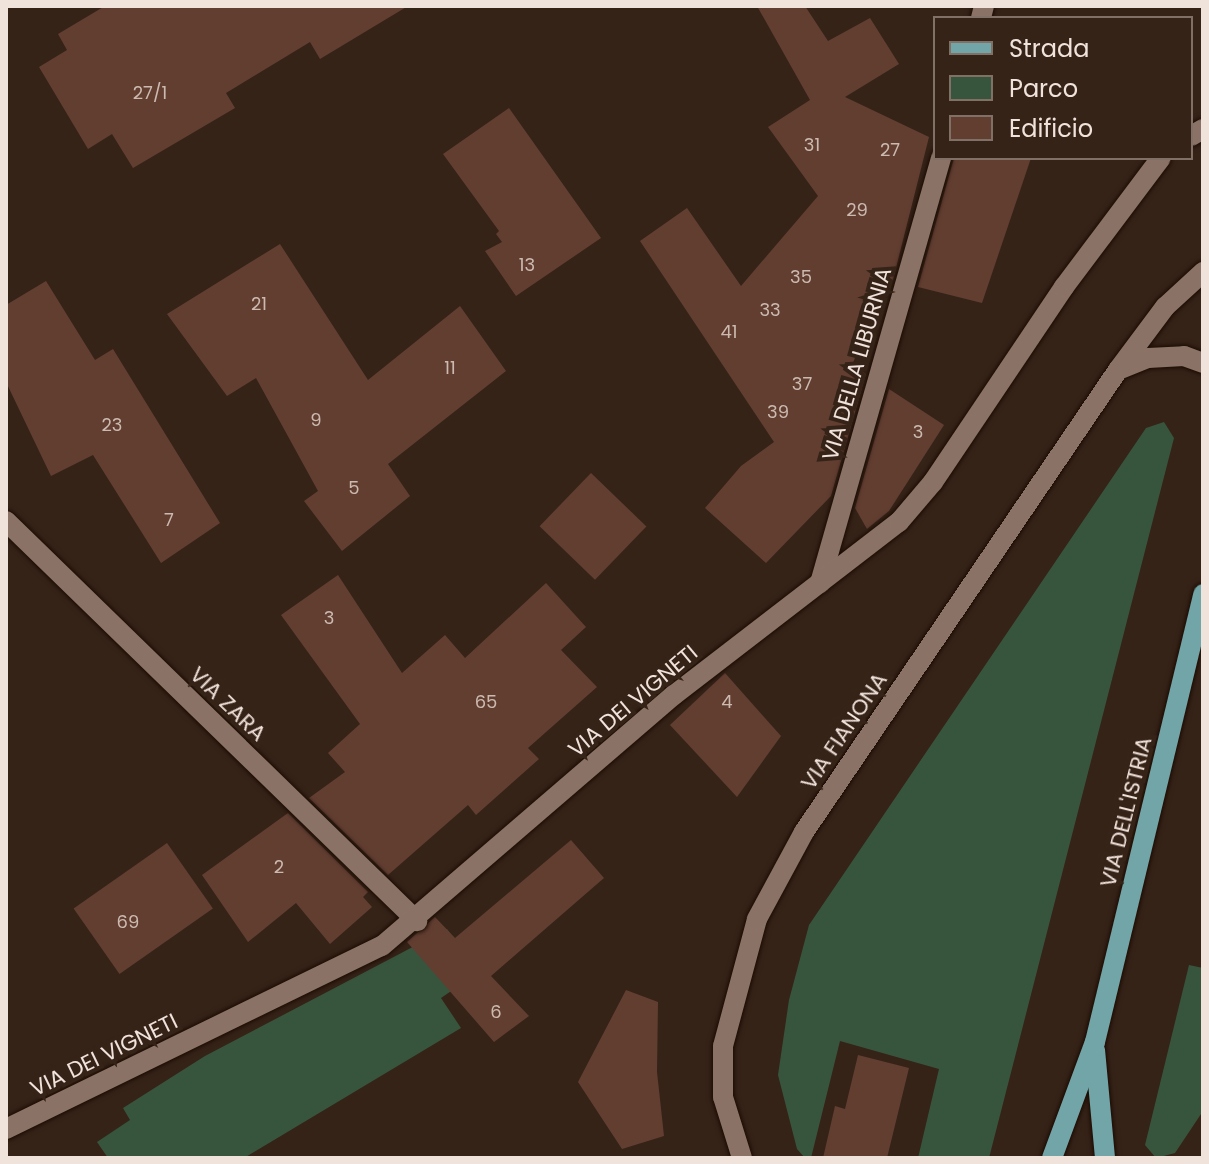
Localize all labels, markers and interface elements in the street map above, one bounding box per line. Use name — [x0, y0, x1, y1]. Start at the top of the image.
legend — [933, 16, 1193, 160]
text: Strada — [1009, 32, 1089, 65]
text: Parco — [1009, 72, 1078, 105]
house number: 27/1 — [133, 82, 167, 104]
text: Edificio — [1009, 112, 1093, 145]
house number: 31 — [804, 134, 820, 156]
house number: 27 — [880, 139, 900, 161]
house number: 29 — [846, 199, 868, 221]
house number: 13 — [519, 254, 535, 276]
street label: VIA DELLA LIBURNIA — [817, 264, 897, 464]
house number: 35 — [790, 266, 812, 288]
house number: 21 — [251, 293, 267, 315]
house number: 33 — [759, 299, 781, 321]
house number: 41 — [720, 321, 738, 343]
house number: 11 — [444, 357, 456, 379]
house number: 37 — [792, 373, 812, 395]
house number: 39 — [767, 401, 789, 423]
house number: 9 — [310, 409, 322, 431]
house number: 23 — [102, 414, 122, 436]
house number: 3 — [913, 421, 923, 443]
house number: 5 — [348, 477, 360, 499]
house number: 7 — [164, 509, 174, 531]
house number: 3 — [324, 607, 334, 629]
street label: VIA DEI VIGNETI — [563, 639, 703, 763]
street label: VIA ZARA — [184, 661, 272, 747]
street label: VIA FIANONA — [795, 668, 893, 794]
house number: 65 — [475, 691, 497, 713]
house number: 4 — [721, 691, 733, 713]
street label: VIA DELL'ISTRIA — [1095, 734, 1157, 890]
house number: 2 — [274, 856, 284, 878]
house number: 69 — [117, 911, 139, 933]
house number: 6 — [490, 1001, 502, 1023]
street label: VIA DEI VIGNETI — [26, 1008, 182, 1102]

